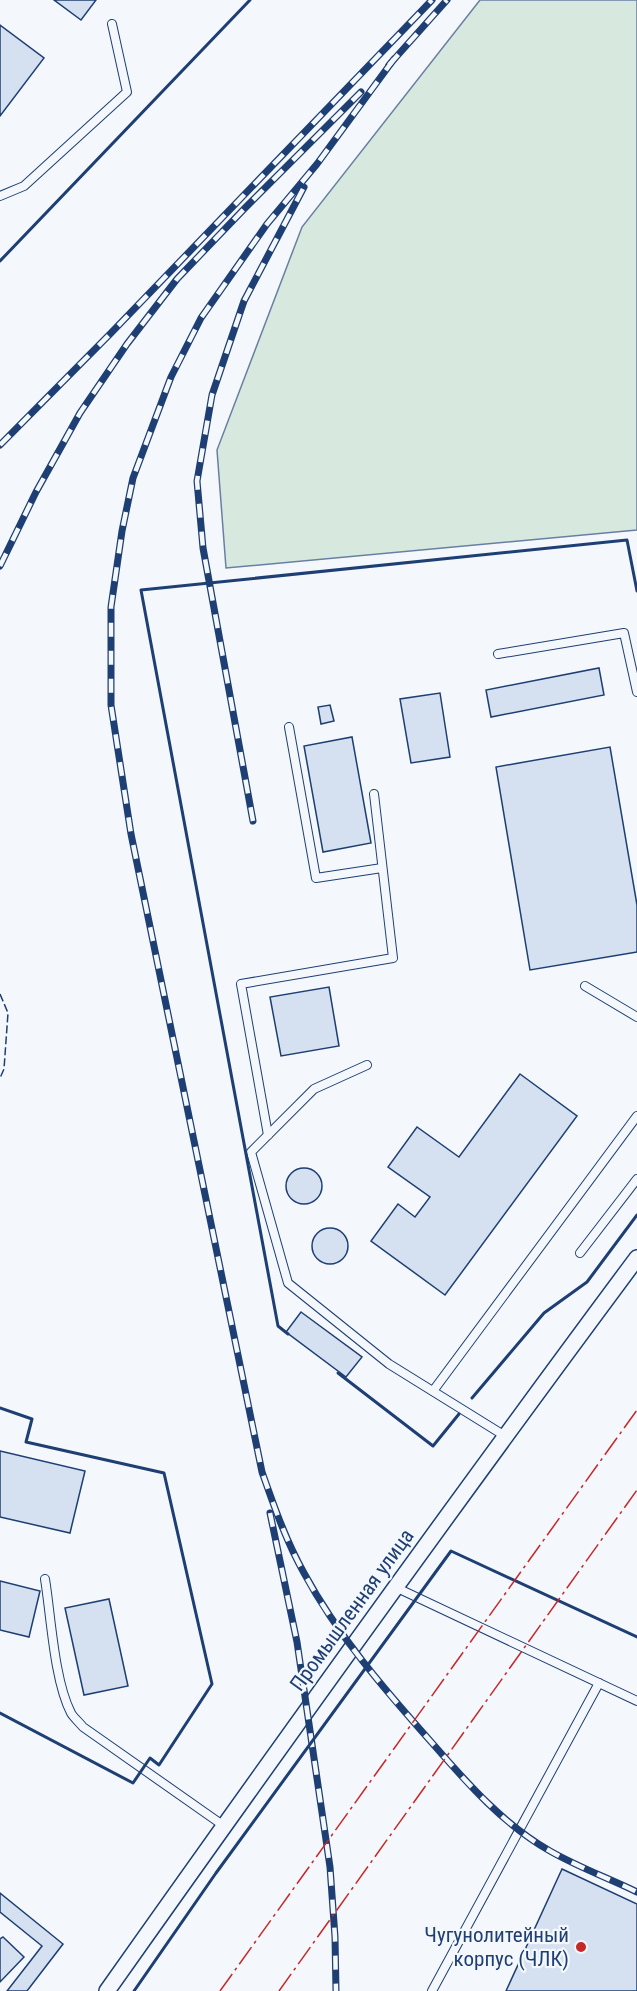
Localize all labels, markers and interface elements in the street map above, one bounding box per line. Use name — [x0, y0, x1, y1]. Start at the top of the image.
street label: Промышленная улица — [285, 1524, 419, 1696]
place label: Чугунолитейный корпус (ЧЛК) — [424, 1923, 569, 1971]
marker: Чугунолитейный корпус (ЧЛК) — [574, 1940, 588, 1954]

